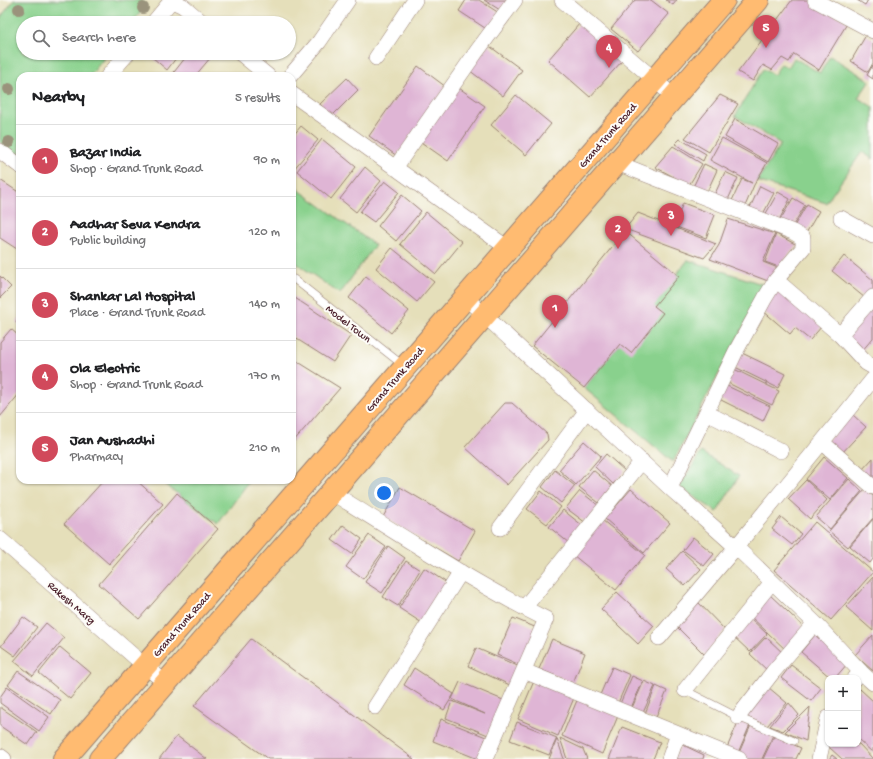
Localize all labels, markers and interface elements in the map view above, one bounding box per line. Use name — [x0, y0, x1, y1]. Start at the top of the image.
pin: 5 — [753, 15, 779, 48]
search box — [16, 16, 296, 60]
icon: search — [30, 27, 52, 49]
text: Search here — [62, 29, 136, 47]
pin: 4 — [596, 35, 622, 68]
text: Nearby — [32, 88, 85, 108]
text: 5 results — [235, 91, 280, 106]
street label: Grand Trunk Road — [577, 101, 641, 171]
text: Bazar India — [70, 144, 141, 162]
text: 1 — [42, 153, 48, 168]
text: 90 m — [254, 153, 280, 168]
text: Shop · Grand Trunk Road — [70, 162, 202, 177]
pin: 3 — [658, 203, 684, 236]
text: Aadhar Seva Kendra — [70, 216, 200, 234]
pin: 2 — [605, 216, 631, 249]
text: 2 — [42, 225, 48, 240]
text: 120 m — [249, 225, 280, 240]
text: Public building — [70, 234, 146, 249]
text: Shankar Lal Hospital — [70, 288, 195, 306]
pin: 1 — [542, 295, 568, 328]
text: 3 — [42, 297, 48, 312]
text: 140 m — [249, 297, 280, 312]
street label: Model Town — [323, 303, 373, 346]
text: Place · Grand Trunk Road — [70, 306, 205, 321]
street label: Grand Trunk Road — [364, 345, 428, 415]
text: Ola Electric — [70, 360, 140, 378]
text: 4 — [42, 369, 48, 384]
text: 170 m — [248, 369, 280, 384]
text: Shop · Grand Trunk Road — [70, 378, 202, 393]
text: Jan Aushadhi — [70, 432, 155, 450]
text: 5 — [42, 441, 48, 456]
text: 210 m — [249, 441, 280, 456]
text: Pharmacy — [70, 450, 123, 465]
your location — [374, 483, 394, 503]
street label: Rakesh Marg — [45, 580, 97, 627]
street label: Grand Trunk Road — [151, 590, 215, 660]
map controls — [825, 675, 861, 747]
button: + — [825, 675, 861, 711]
button: − — [825, 711, 861, 747]

